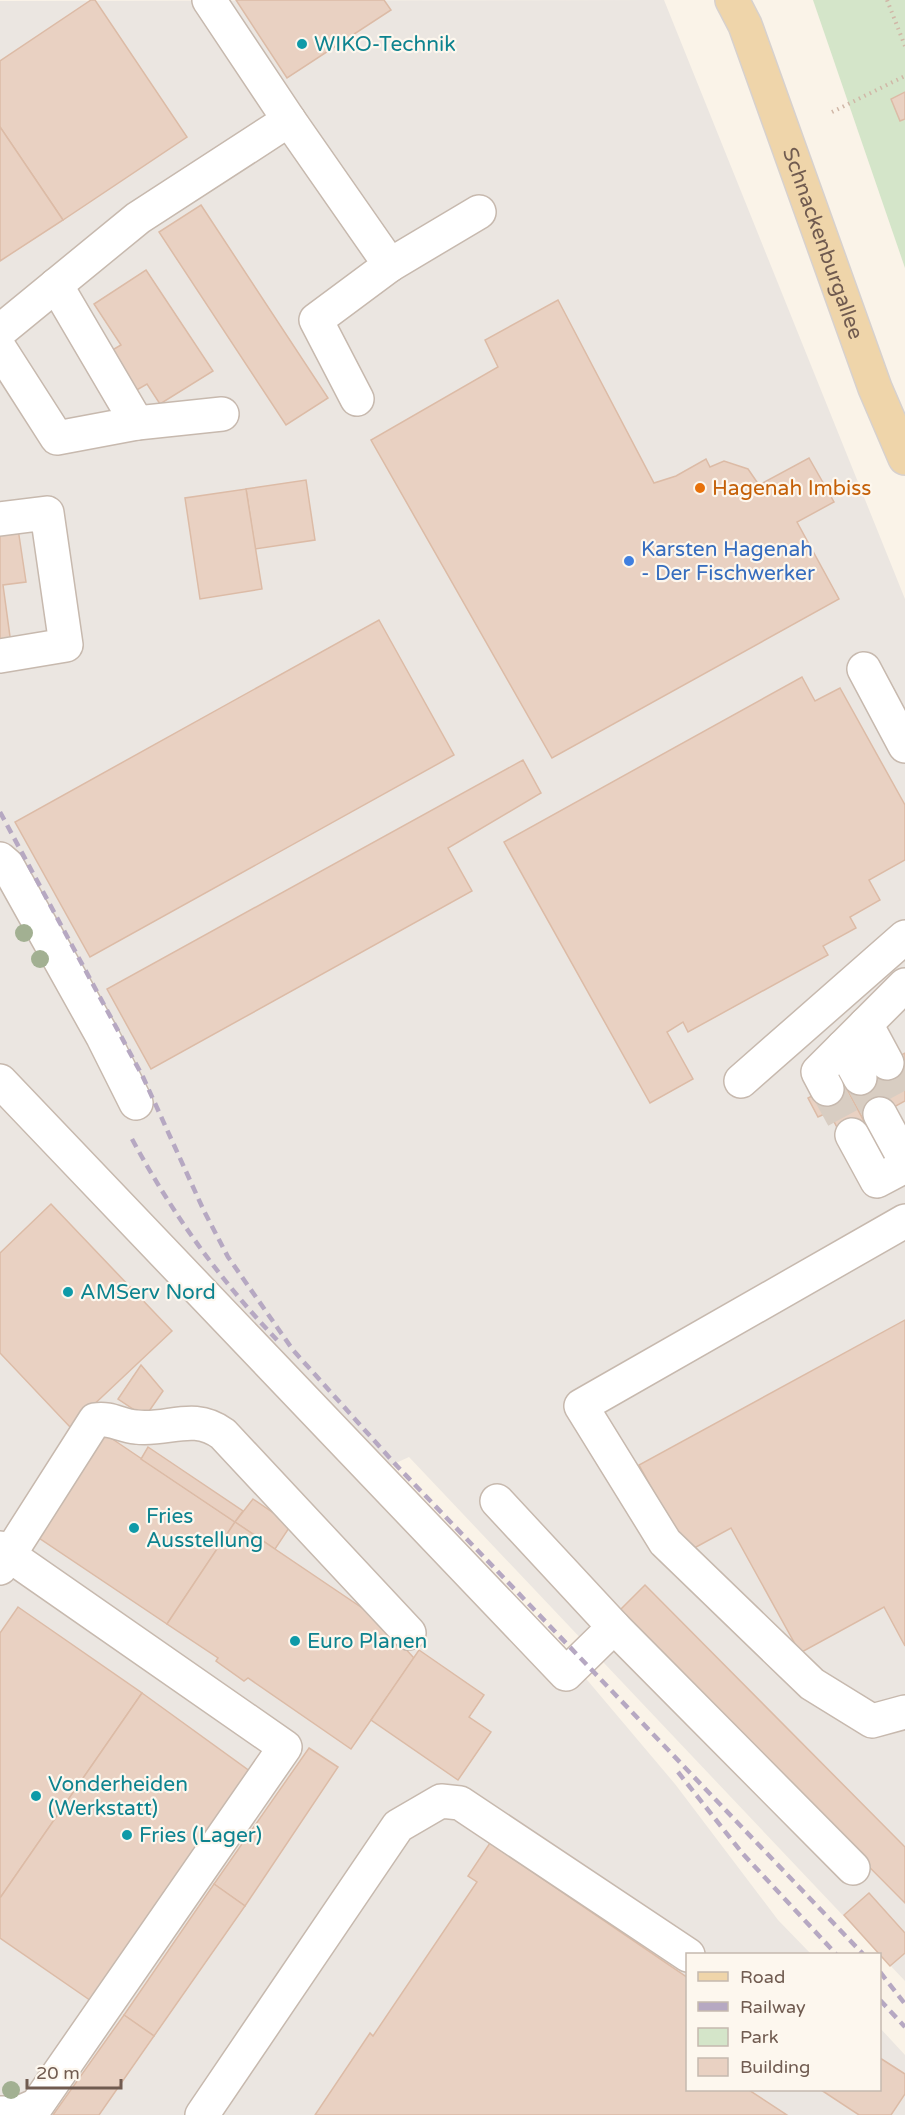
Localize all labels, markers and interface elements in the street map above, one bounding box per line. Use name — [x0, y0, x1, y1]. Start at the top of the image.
place label: WIKO-Technik — [314, 32, 456, 57]
marker: WIKO-Technik — [295, 37, 309, 51]
street label: Schnackenburgallee — [777, 144, 869, 343]
place label: Hagenah Imbiss — [712, 476, 871, 501]
marker: Hagenah Imbiss — [693, 481, 707, 495]
place label: Karsten Hagenah - Der Fischwerker — [641, 537, 815, 586]
marker: Karsten Hagenah - Der Fischwerker — [622, 554, 636, 568]
place label: AMServ Nord — [80, 1280, 216, 1305]
marker: AMServ Nord — [61, 1285, 75, 1299]
place label: Fries Ausstellung — [146, 1504, 263, 1553]
marker: Fries Ausstellung — [127, 1521, 141, 1535]
place label: Euro Planen — [307, 1629, 427, 1654]
marker: Euro Planen — [288, 1634, 302, 1648]
place label: Vonderheiden (Werkstatt) — [48, 1772, 188, 1821]
marker: Vonderheiden (Werkstatt) — [29, 1789, 43, 1803]
place label: Fries (Lager) — [139, 1823, 262, 1848]
marker: Fries (Lager) — [120, 1828, 134, 1842]
legend — [686, 1953, 881, 2091]
text: Road — [740, 1966, 785, 1988]
text: Railway — [740, 1996, 806, 2018]
text: Park — [740, 2026, 779, 2048]
scale bar — [27, 2052, 122, 2090]
text: Building — [740, 2056, 810, 2078]
text: 20 m — [36, 2062, 80, 2084]

